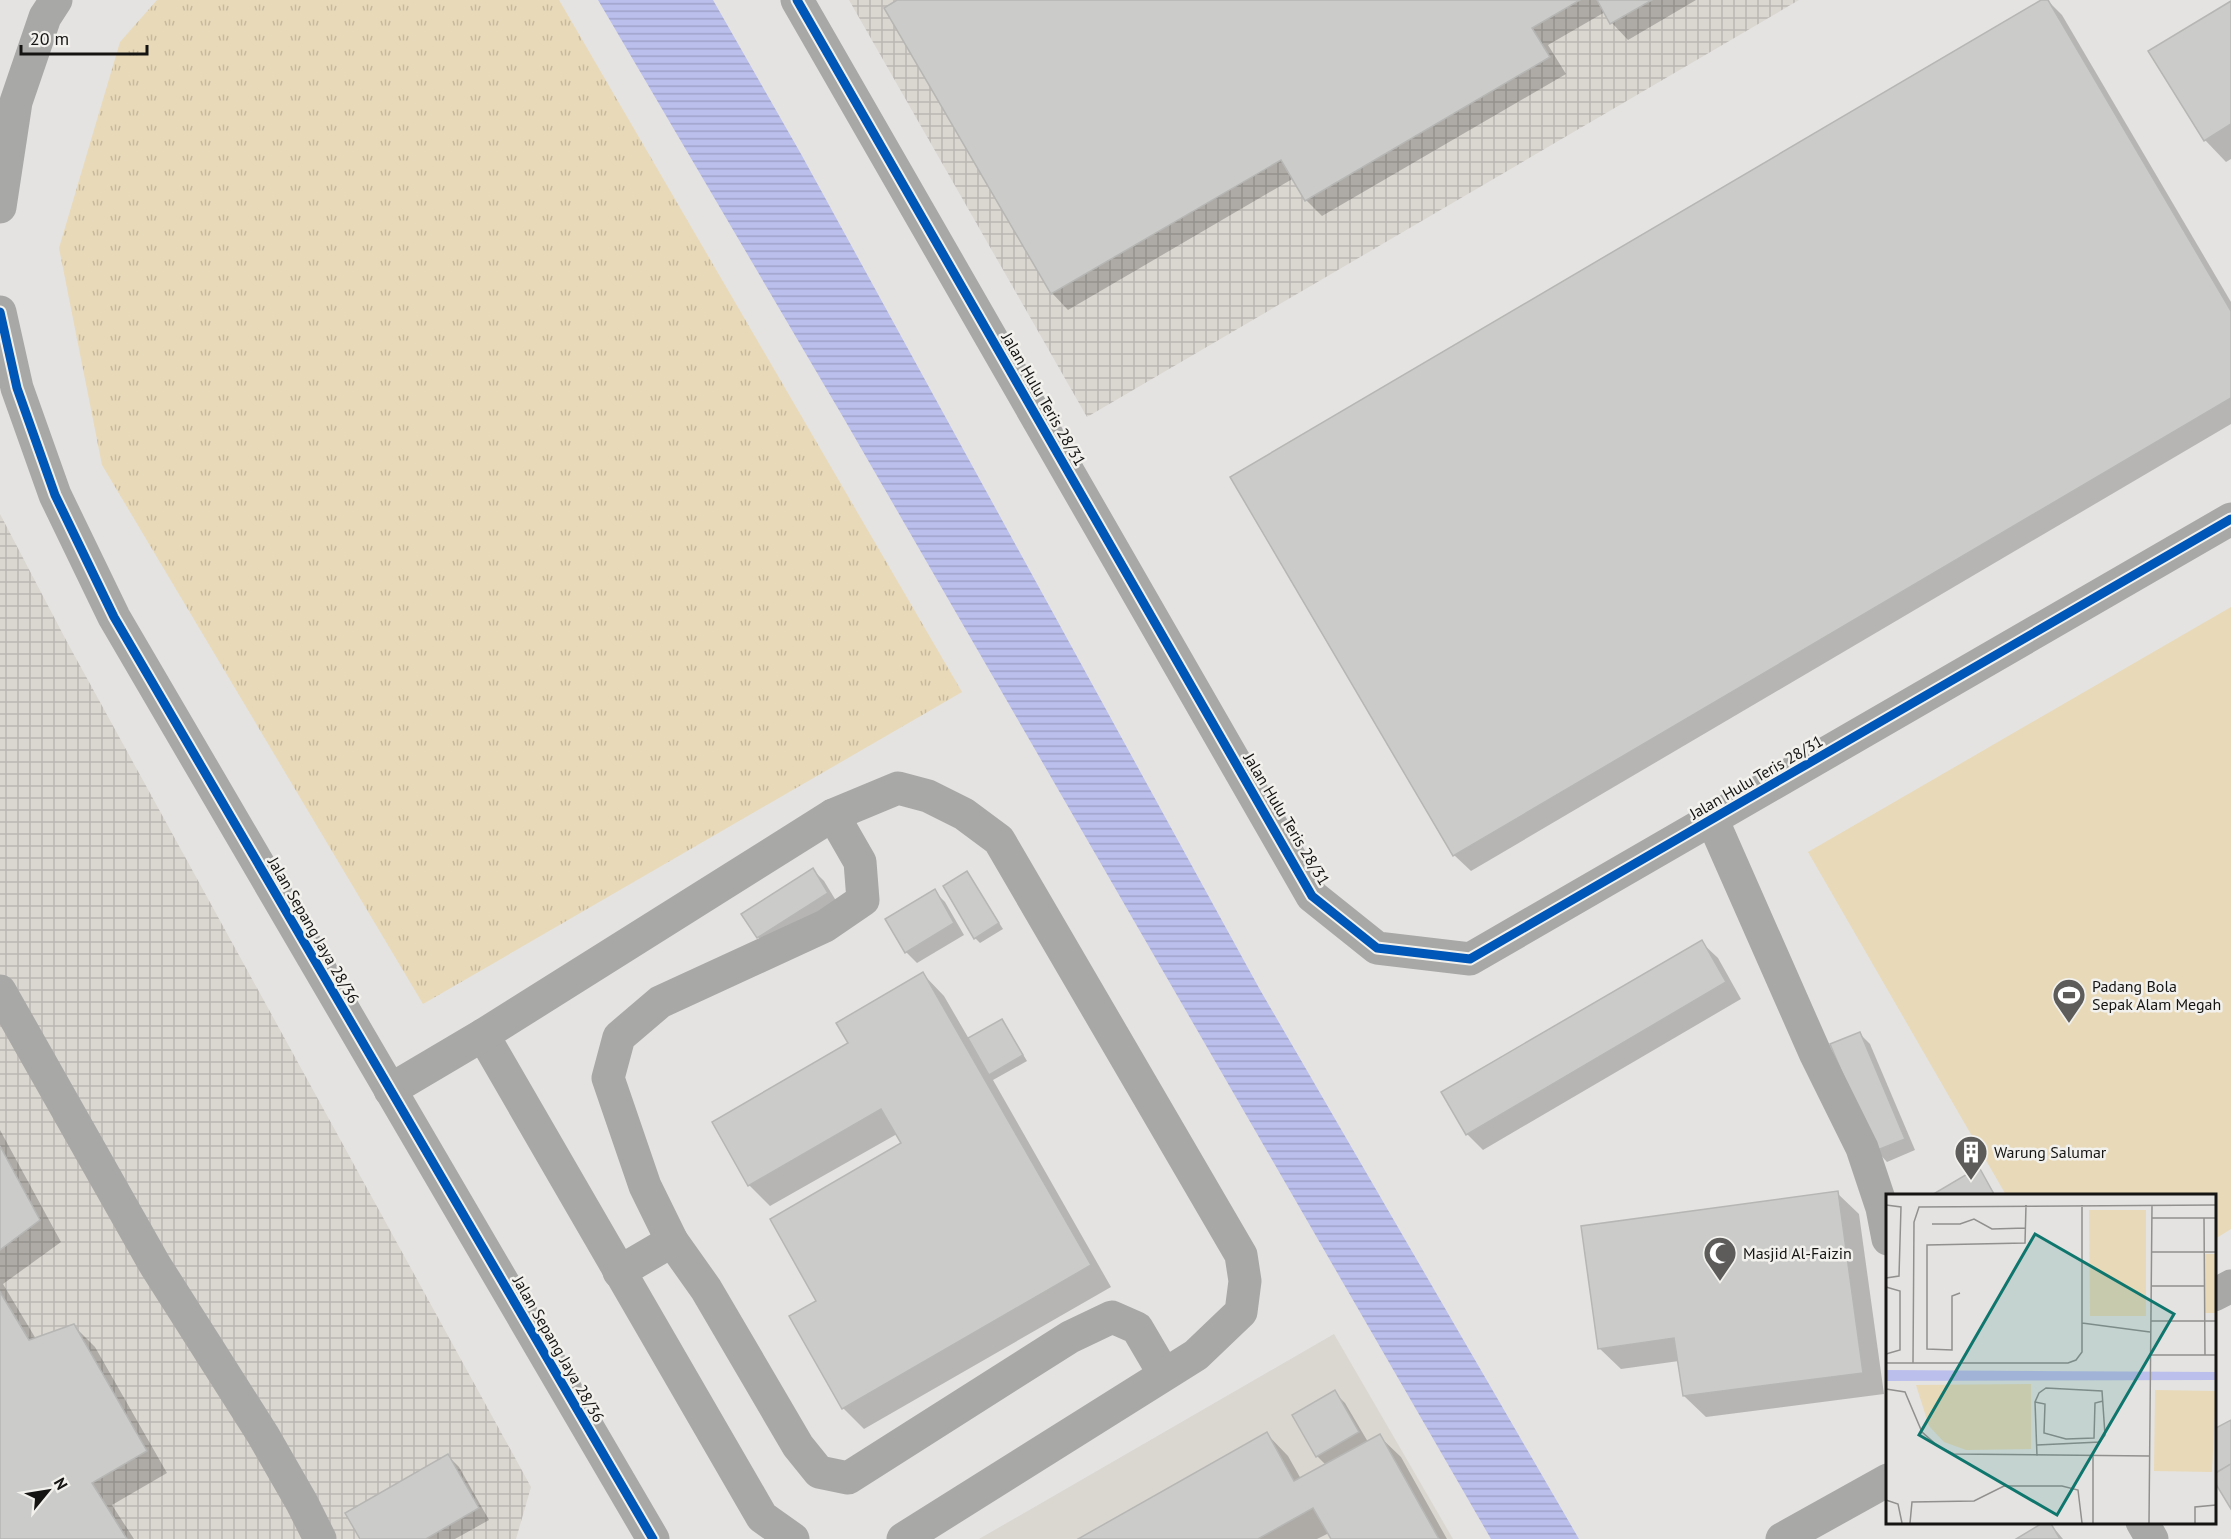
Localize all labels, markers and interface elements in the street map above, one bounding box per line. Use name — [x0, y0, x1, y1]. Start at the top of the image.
scale bar — [21, 18, 147, 56]
text: 20 m — [30, 27, 69, 50]
street label: Jalan Hulu Teris 28/31 — [997, 328, 1090, 469]
street label: Jalan Hulu Teris 28/31 — [1685, 731, 1826, 824]
street label: Jalan Hulu Teris 28/31 — [1239, 748, 1334, 889]
street label: Jalan Sepang Jaya 28/36 — [263, 852, 364, 1007]
place label: Padang Bola Sepak Alam Megah — [2092, 976, 2221, 1014]
sports icon: Padang Bola Sepak Alam Megah — [2051, 977, 2087, 1024]
building icon: Warung Salumar — [1953, 1134, 1989, 1181]
place label: Warung Salumar — [1994, 1142, 2107, 1162]
inset map — [1886, 1194, 2216, 1524]
mosque icon: Masjid Al-Faizin — [1702, 1235, 1738, 1282]
place label: Masjid Al-Faizin — [1743, 1243, 1852, 1263]
street label: Jalan Sepang Jaya 28/36 — [508, 1271, 609, 1426]
north arrow — [18, 1461, 78, 1521]
text: N — [50, 1474, 72, 1493]

